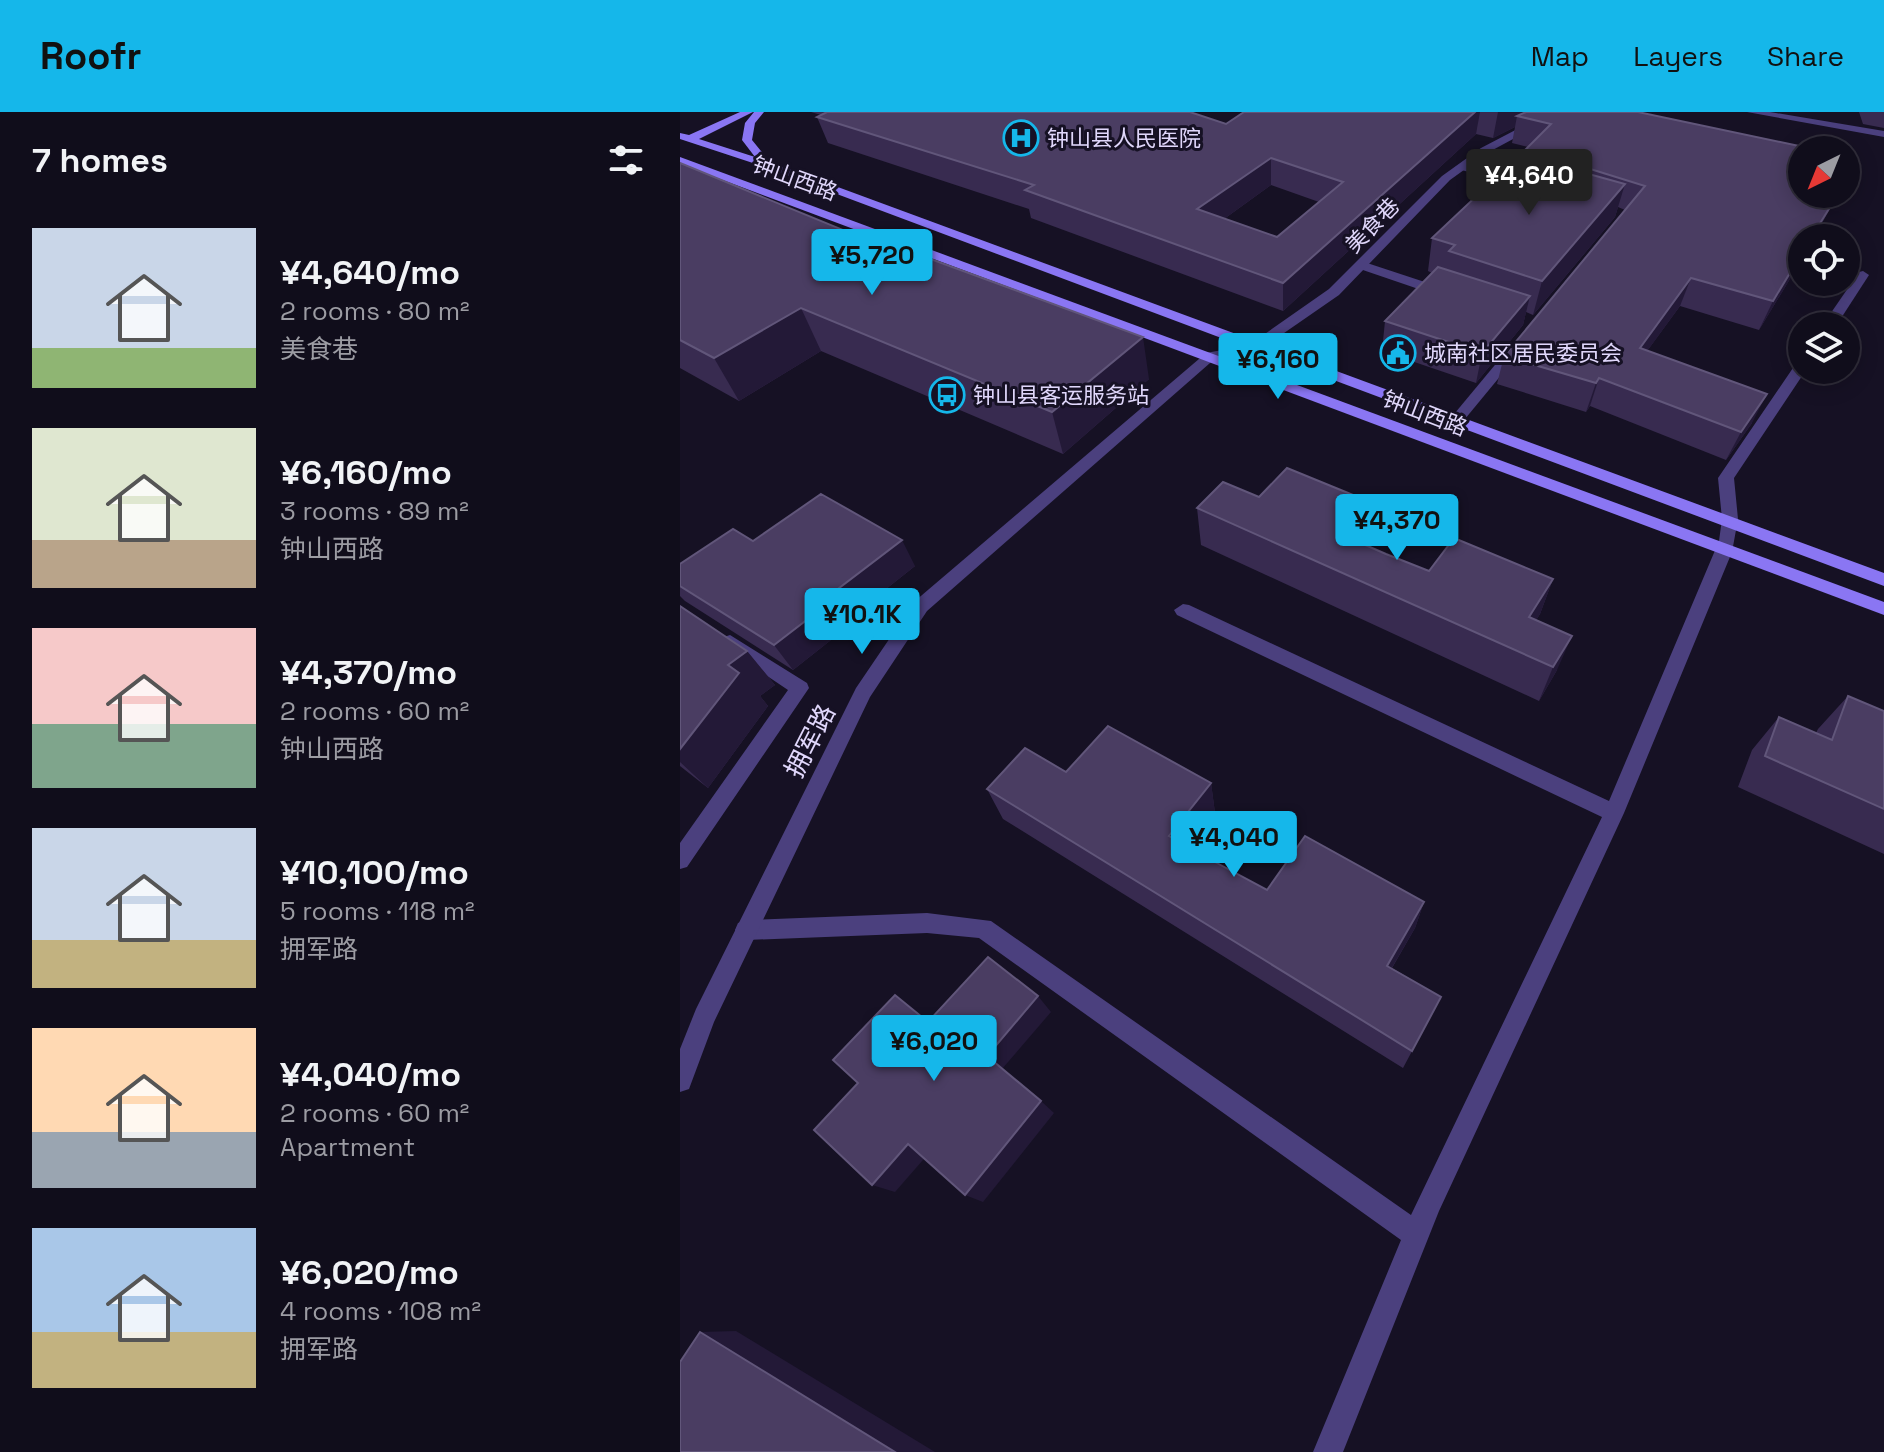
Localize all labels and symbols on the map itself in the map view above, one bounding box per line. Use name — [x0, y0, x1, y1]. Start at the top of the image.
hospital icon: 钟山县人民医院 — [1002, 119, 1040, 157]
place label: 钟山县人民医院 — [1047, 124, 1201, 152]
north arrow — [1788, 136, 1860, 208]
pin: ¥4,640 — [1464, 149, 1594, 217]
street label: 钟山西路 — [749, 150, 841, 206]
street label: 美食巷 — [1339, 192, 1405, 258]
pin: ¥5,720 — [807, 229, 937, 297]
pin: ¥6,160 — [1213, 333, 1343, 401]
public building icon: 城南社区居民委员会 — [1379, 334, 1417, 372]
place label: 城南社区居民委员会 — [1424, 339, 1622, 367]
bus stop icon: 钟山县客运服务站 — [928, 376, 966, 414]
place label: 钟山县客运服务站 — [973, 381, 1149, 409]
street label: 钟山西路 — [1379, 384, 1471, 442]
pin: ¥4,370 — [1332, 494, 1462, 562]
pin: ¥10.1K — [797, 588, 927, 656]
street label: 拥军路 — [777, 699, 843, 783]
pin: ¥4,040 — [1169, 811, 1299, 879]
pin: ¥6,020 — [869, 1015, 999, 1083]

